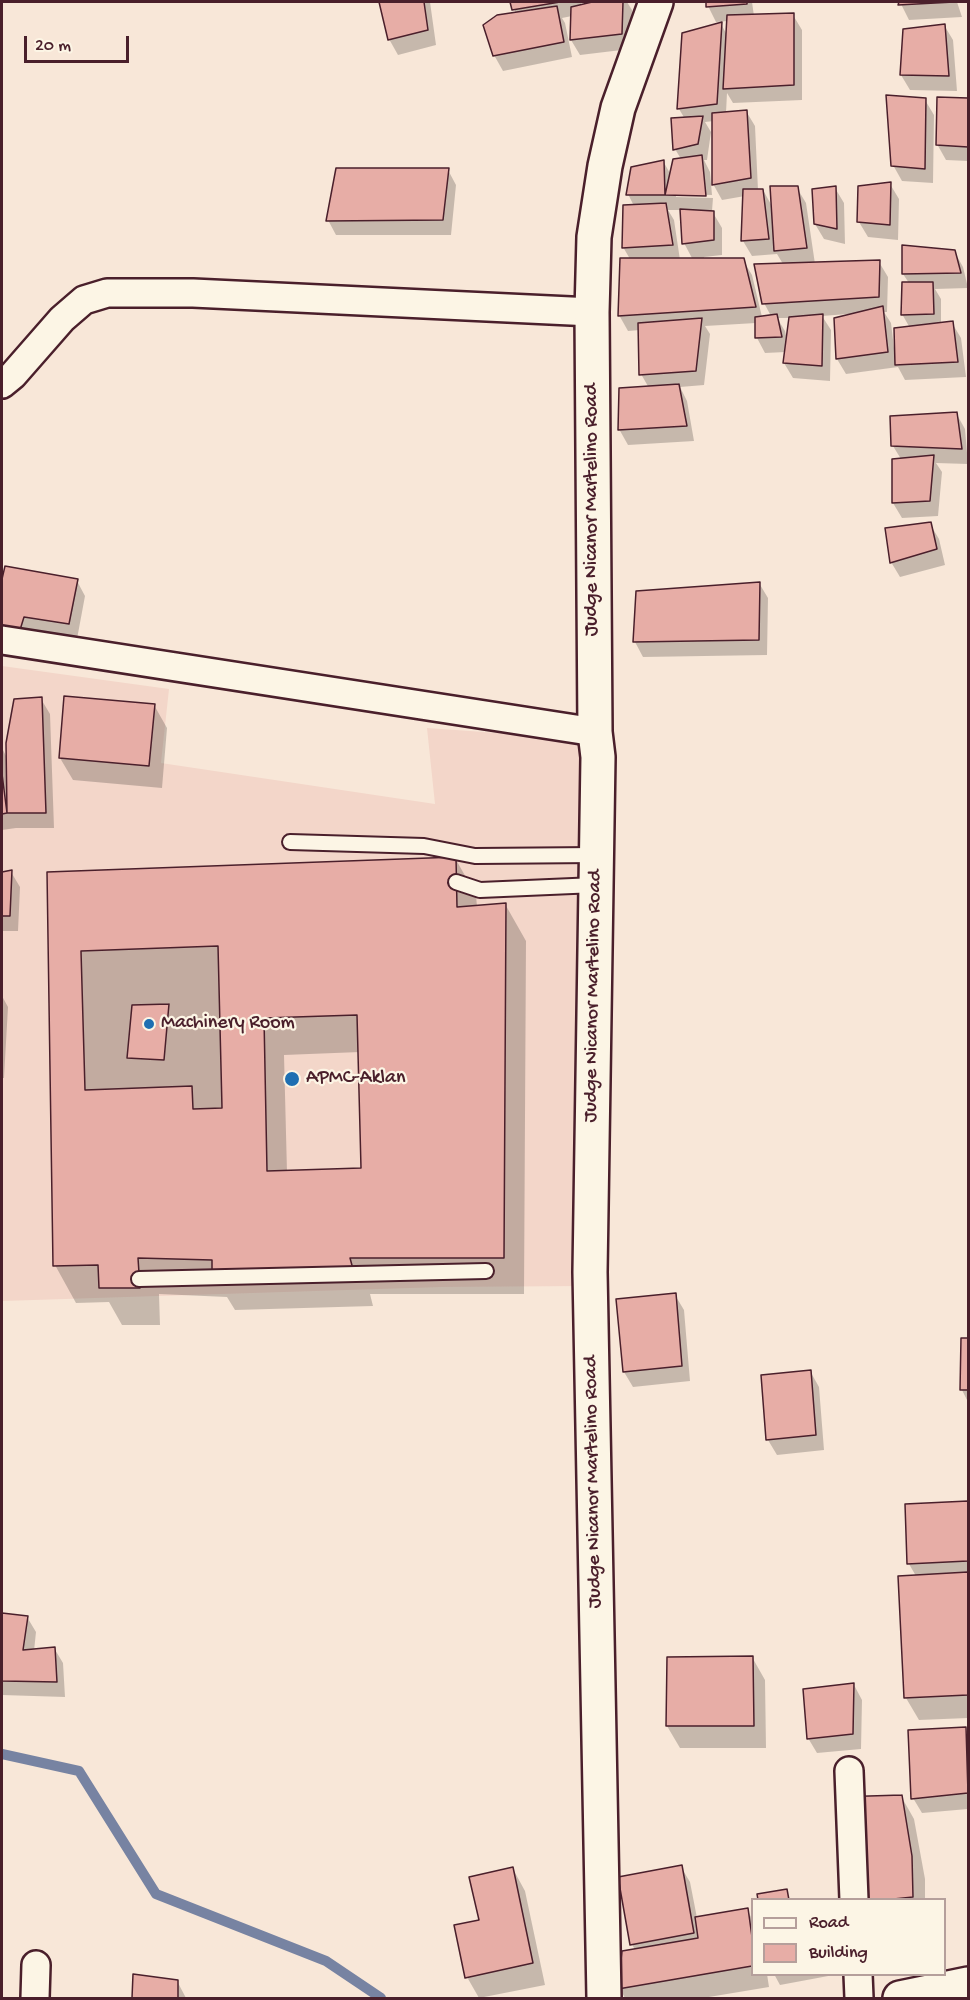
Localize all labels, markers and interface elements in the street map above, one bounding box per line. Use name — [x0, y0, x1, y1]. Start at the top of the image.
scale bar — [27, 24, 132, 62]
text: 20 m — [35, 36, 71, 57]
street label: Judge Nicanor Martelino Road — [581, 384, 605, 636]
street label: Judge Nicanor Martelino Road — [580, 869, 608, 1123]
place label: Machinery Room — [161, 1012, 295, 1036]
marker: Machinery Room — [142, 1017, 156, 1031]
place label: APMC-Aklan — [306, 1067, 406, 1091]
marker: APMC-Aklan — [283, 1070, 301, 1088]
street label: Judge Nicanor Martelino Road — [580, 1355, 608, 1609]
legend — [751, 1898, 946, 1976]
text: Road — [809, 1913, 848, 1934]
text: Building — [809, 1943, 868, 1964]

